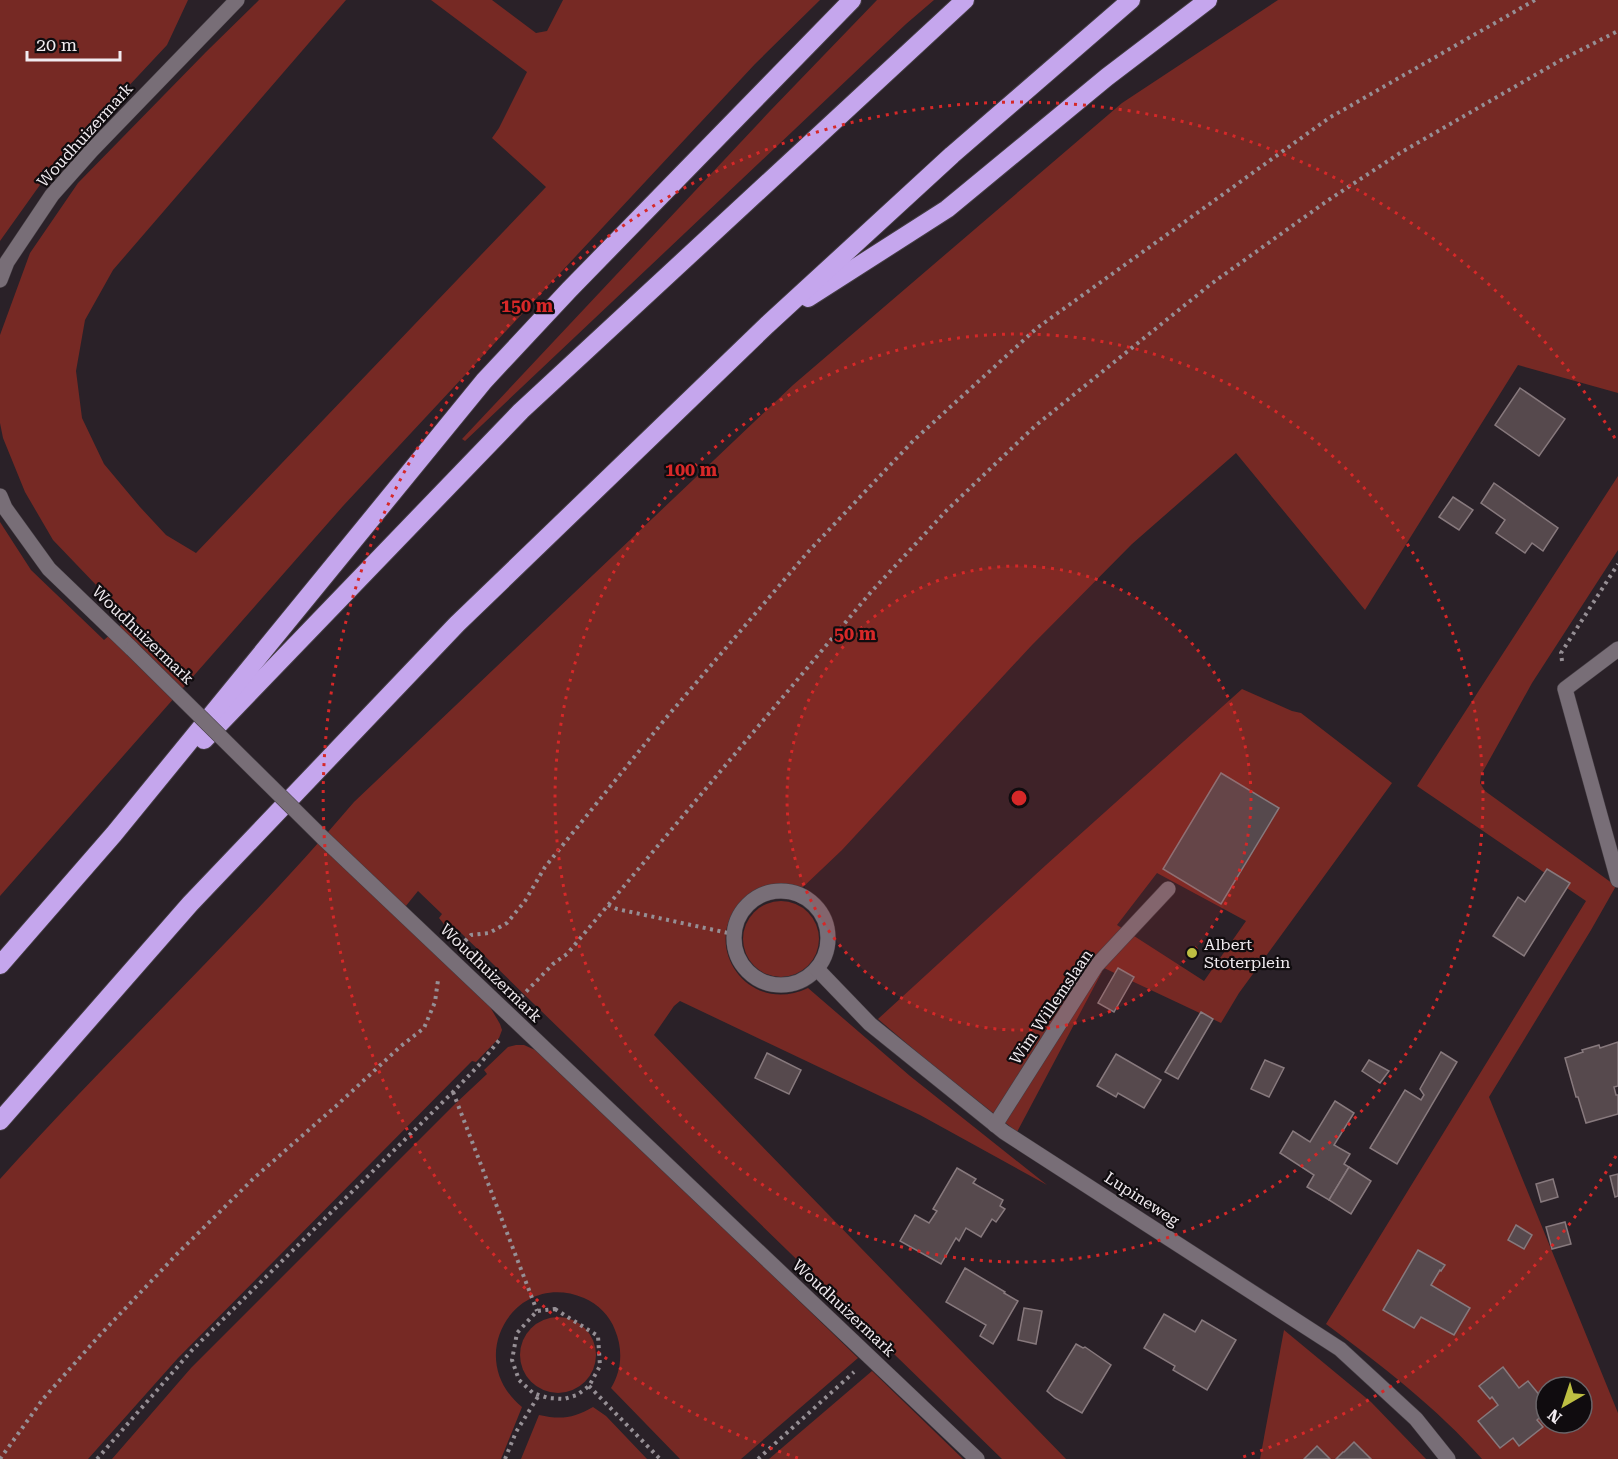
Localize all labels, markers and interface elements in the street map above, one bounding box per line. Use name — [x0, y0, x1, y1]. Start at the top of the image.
scale bar — [27, 24, 120, 62]
text: 20 m — [36, 34, 77, 55]
street label: Woudhuizermark — [33, 79, 137, 191]
text: 150 m — [501, 295, 554, 316]
text: 100 m — [665, 459, 718, 480]
street label: Woudhuizermark — [88, 582, 198, 688]
text: 50 m — [834, 623, 877, 644]
centre of rings — [1009, 788, 1029, 808]
street label: Woudhuizermark — [436, 920, 546, 1026]
place label: Albert Stoterplein — [1204, 935, 1290, 972]
street label: Wim Willemslaan — [1005, 946, 1097, 1068]
marker: Albert Stoterplein — [1185, 946, 1199, 960]
street label: Lupineweg — [1101, 1168, 1184, 1231]
street label: Woudhuizermark — [789, 1255, 899, 1361]
north arrow — [1534, 1375, 1594, 1435]
text: N — [1544, 1405, 1566, 1428]

